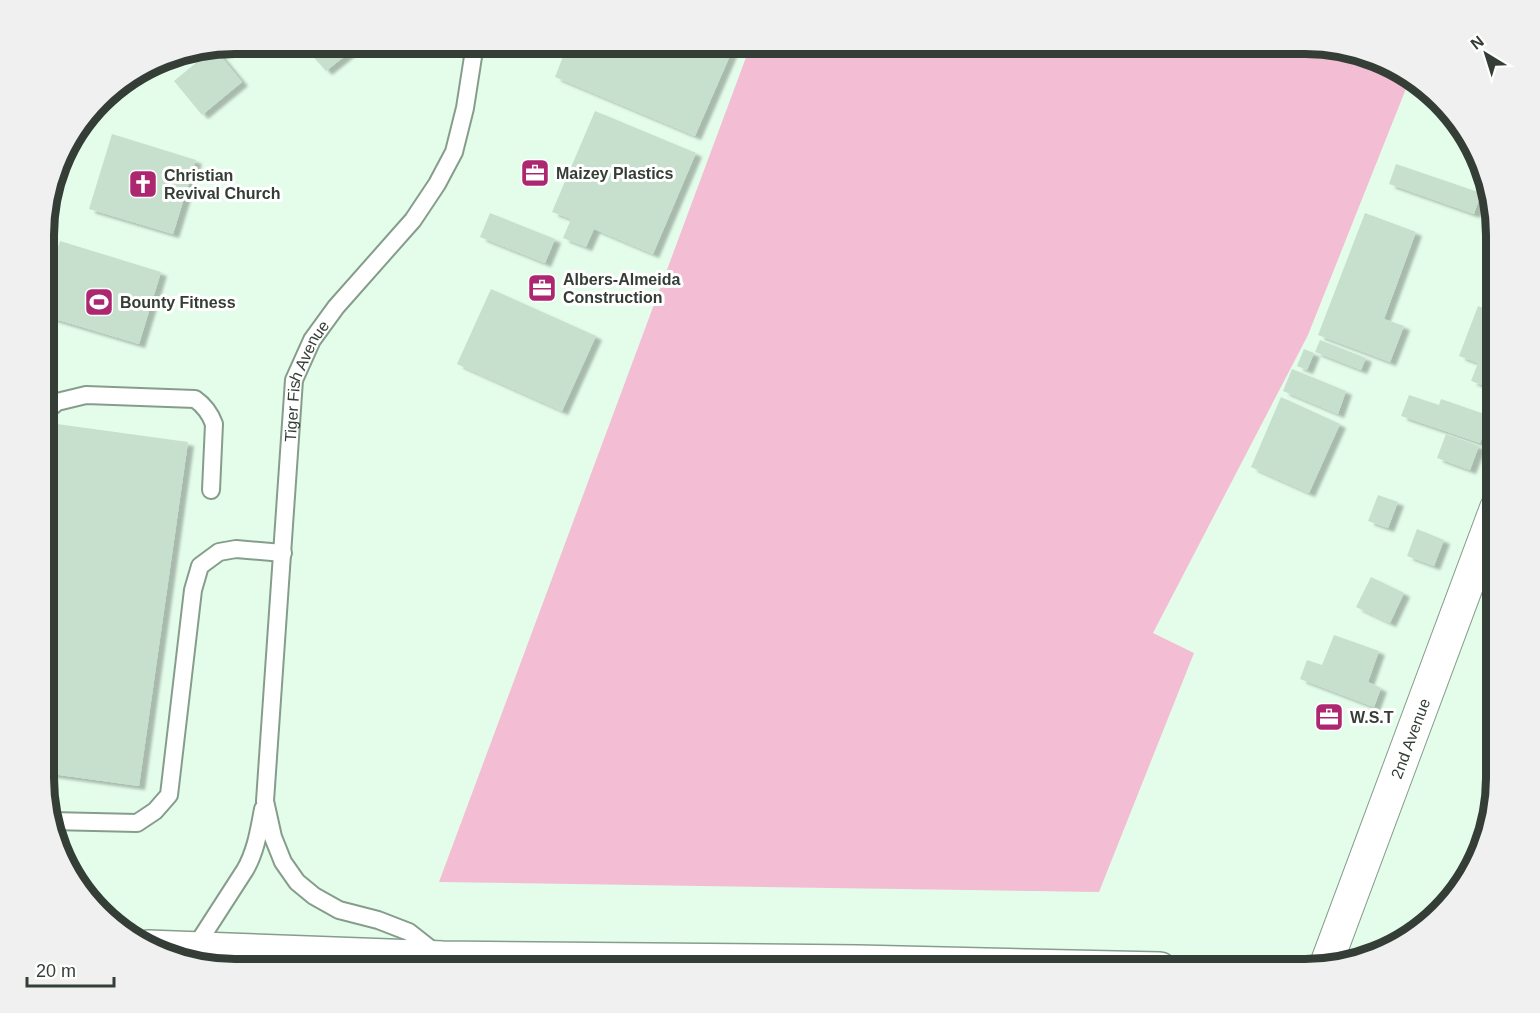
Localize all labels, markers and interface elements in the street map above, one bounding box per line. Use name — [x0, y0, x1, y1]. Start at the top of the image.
north arrow — [1456, 24, 1516, 84]
text: N — [1467, 32, 1487, 53]
office icon: Maizey Plastics — [519, 157, 551, 189]
place label: Maizey Plastics — [556, 165, 674, 182]
place label: Christian Revival Church — [164, 167, 280, 202]
church icon: Christian Revival Church — [127, 168, 159, 200]
place label: Albers-Almeida Construction — [563, 271, 680, 306]
office icon: Albers-Almeida Construction — [526, 272, 558, 304]
sports icon: Bounty Fitness — [83, 286, 115, 318]
place label: Bounty Fitness — [120, 294, 236, 311]
street label: Tiger Fish Avenue — [281, 317, 332, 443]
street label: 2nd Avenue — [1388, 696, 1433, 781]
office icon: W.S.T — [1313, 701, 1345, 733]
place label: W.S.T — [1350, 709, 1394, 726]
scale bar — [27, 950, 114, 988]
text: 20 m — [36, 961, 76, 981]

